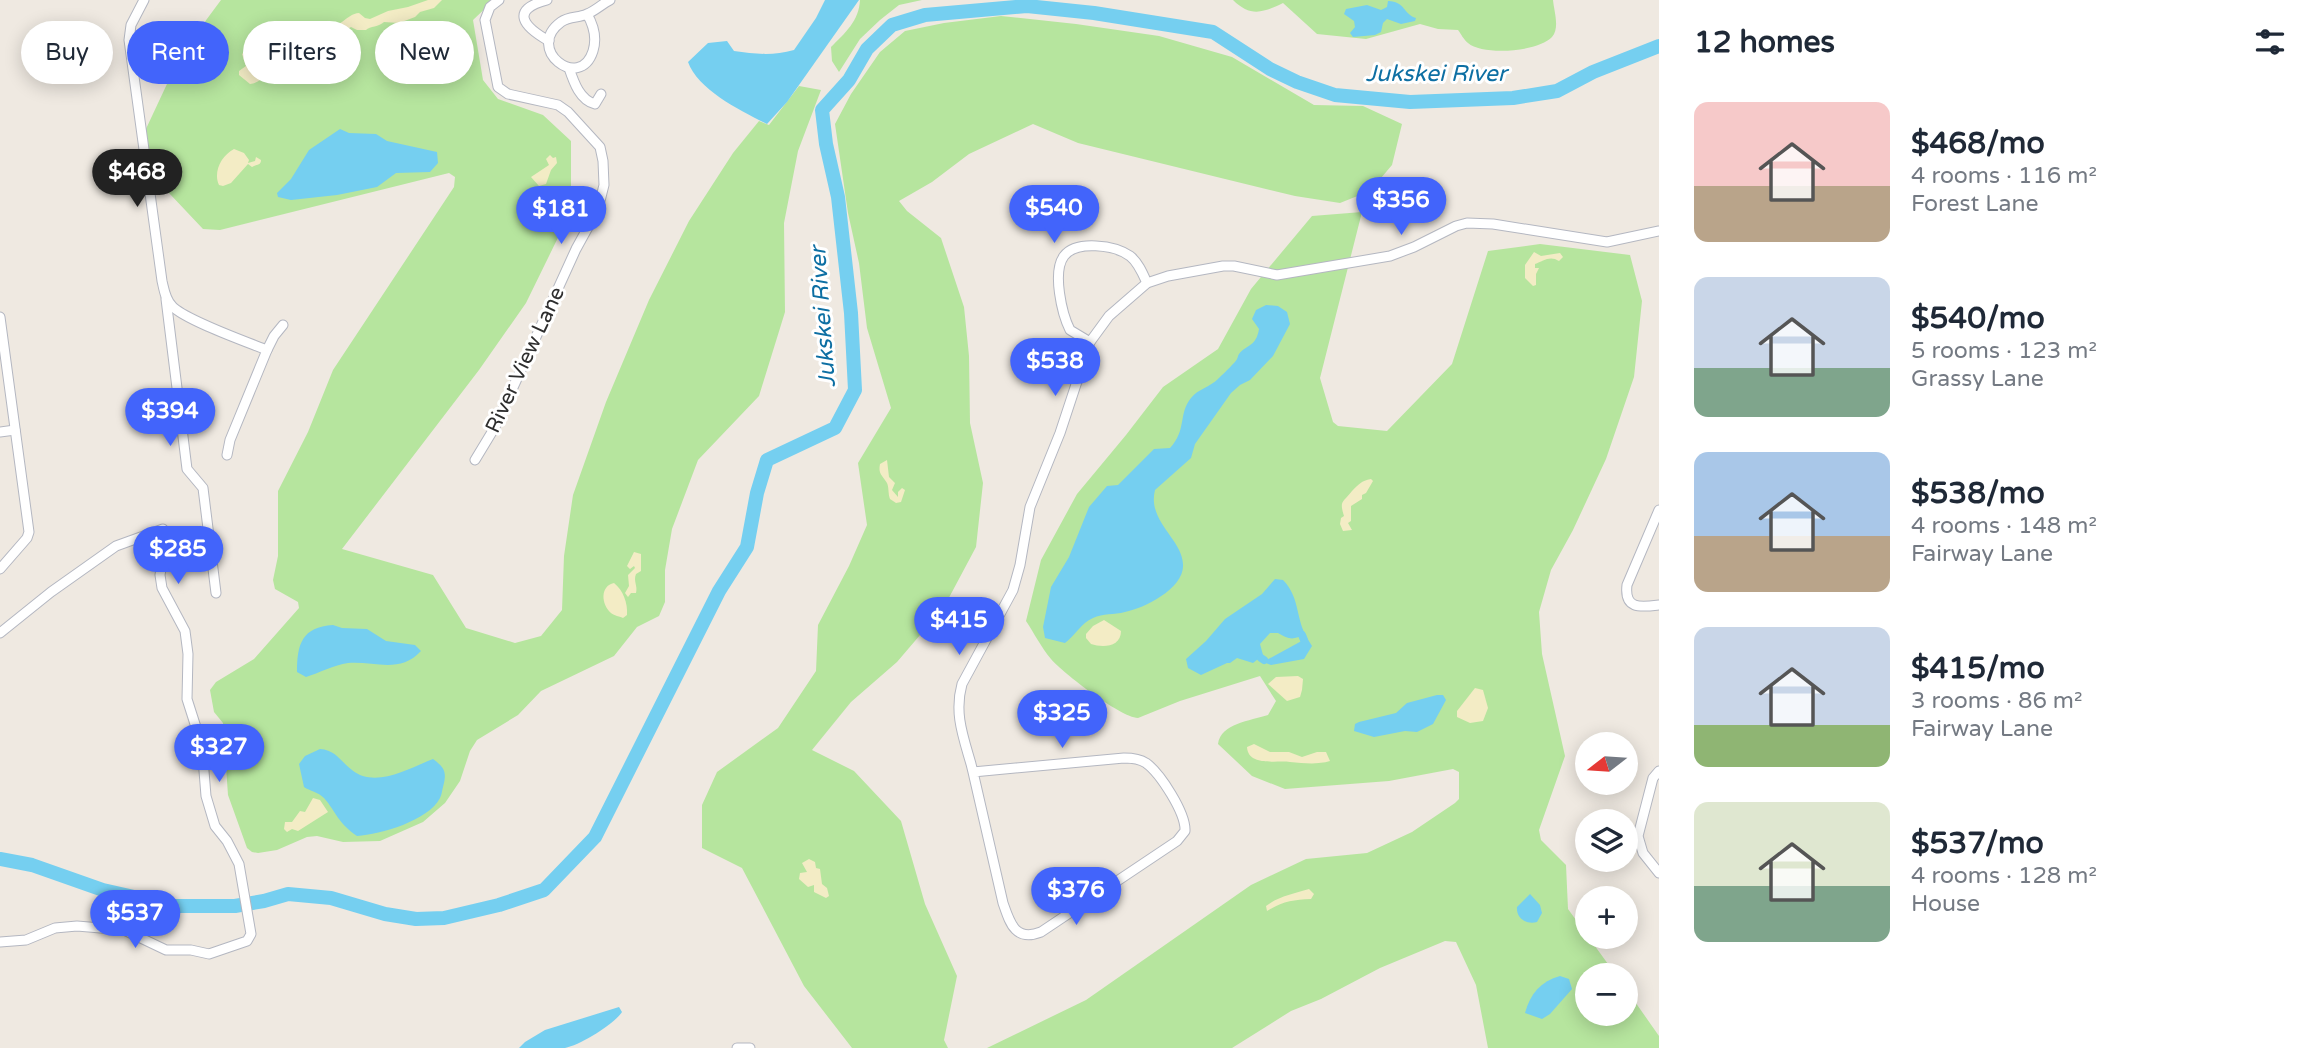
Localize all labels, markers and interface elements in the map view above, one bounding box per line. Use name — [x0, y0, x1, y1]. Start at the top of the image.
chip: Buy — [21, 21, 113, 84]
chip: Rent — [127, 21, 229, 84]
chip: Filters — [243, 21, 361, 84]
chip: New — [375, 21, 474, 84]
icon: filters — [2251, 23, 2289, 61]
text: 12 homes — [1694, 24, 1835, 61]
water label: Jukskei River — [1365, 60, 1510, 88]
text: $468/mo — [1911, 125, 2045, 162]
icon: home — [1750, 130, 1834, 214]
pin: $468 — [96, 150, 178, 209]
text: $468 — [108, 158, 166, 186]
text: 4 rooms · 116 m² — [1911, 162, 2097, 190]
pin: $356 — [1360, 177, 1442, 237]
pin: $540 — [1013, 186, 1095, 245]
text: $356 — [1372, 186, 1430, 214]
pin: $181 — [520, 187, 602, 246]
text: Forest Lane — [1911, 190, 2038, 218]
text: $540 — [1025, 194, 1083, 222]
text: $181 — [532, 195, 590, 223]
water label: Jukskei River — [804, 242, 842, 388]
street label: River View Lane — [480, 283, 570, 437]
text: $540/mo — [1911, 300, 2045, 337]
icon: home — [1750, 305, 1834, 389]
text: 5 rooms · 123 m² — [1911, 337, 2097, 365]
pin: $538 — [1014, 338, 1096, 398]
text: $538 — [1026, 347, 1084, 375]
text: Grassy Lane — [1911, 365, 2044, 393]
pin: $394 — [129, 388, 211, 448]
text: $394 — [141, 397, 199, 425]
text: $538/mo — [1911, 475, 2045, 512]
icon: home — [1750, 480, 1834, 564]
text: 4 rooms · 148 m² — [1911, 512, 2097, 540]
pin: $285 — [137, 526, 219, 586]
text: $285 — [149, 535, 207, 563]
text: Fairway Lane — [1911, 540, 2053, 568]
pin: $415 — [918, 598, 1000, 657]
text: $415 — [930, 606, 988, 634]
text: $415/mo — [1911, 650, 2045, 687]
icon: home — [1750, 655, 1834, 739]
text: 3 rooms · 86 m² — [1911, 687, 2082, 715]
pin: $325 — [1021, 690, 1103, 750]
text: $325 — [1033, 699, 1091, 727]
text: Fairway Lane — [1911, 715, 2053, 743]
pin: $327 — [178, 724, 260, 784]
north arrow — [1575, 732, 1638, 794]
map controls — [1575, 732, 1638, 1026]
text: $327 — [190, 733, 248, 761]
button: layers — [1575, 809, 1638, 872]
text: $537/mo — [1911, 825, 2044, 862]
icon: home — [1750, 830, 1834, 914]
text: 4 rooms · 128 m² — [1911, 862, 2097, 890]
pin: $376 — [1035, 867, 1117, 927]
text: $376 — [1047, 876, 1105, 904]
button: + — [1575, 886, 1638, 949]
pin: $537 — [94, 890, 176, 950]
text: House — [1911, 890, 1980, 918]
text: $537 — [106, 899, 164, 927]
button: − — [1575, 963, 1638, 1026]

